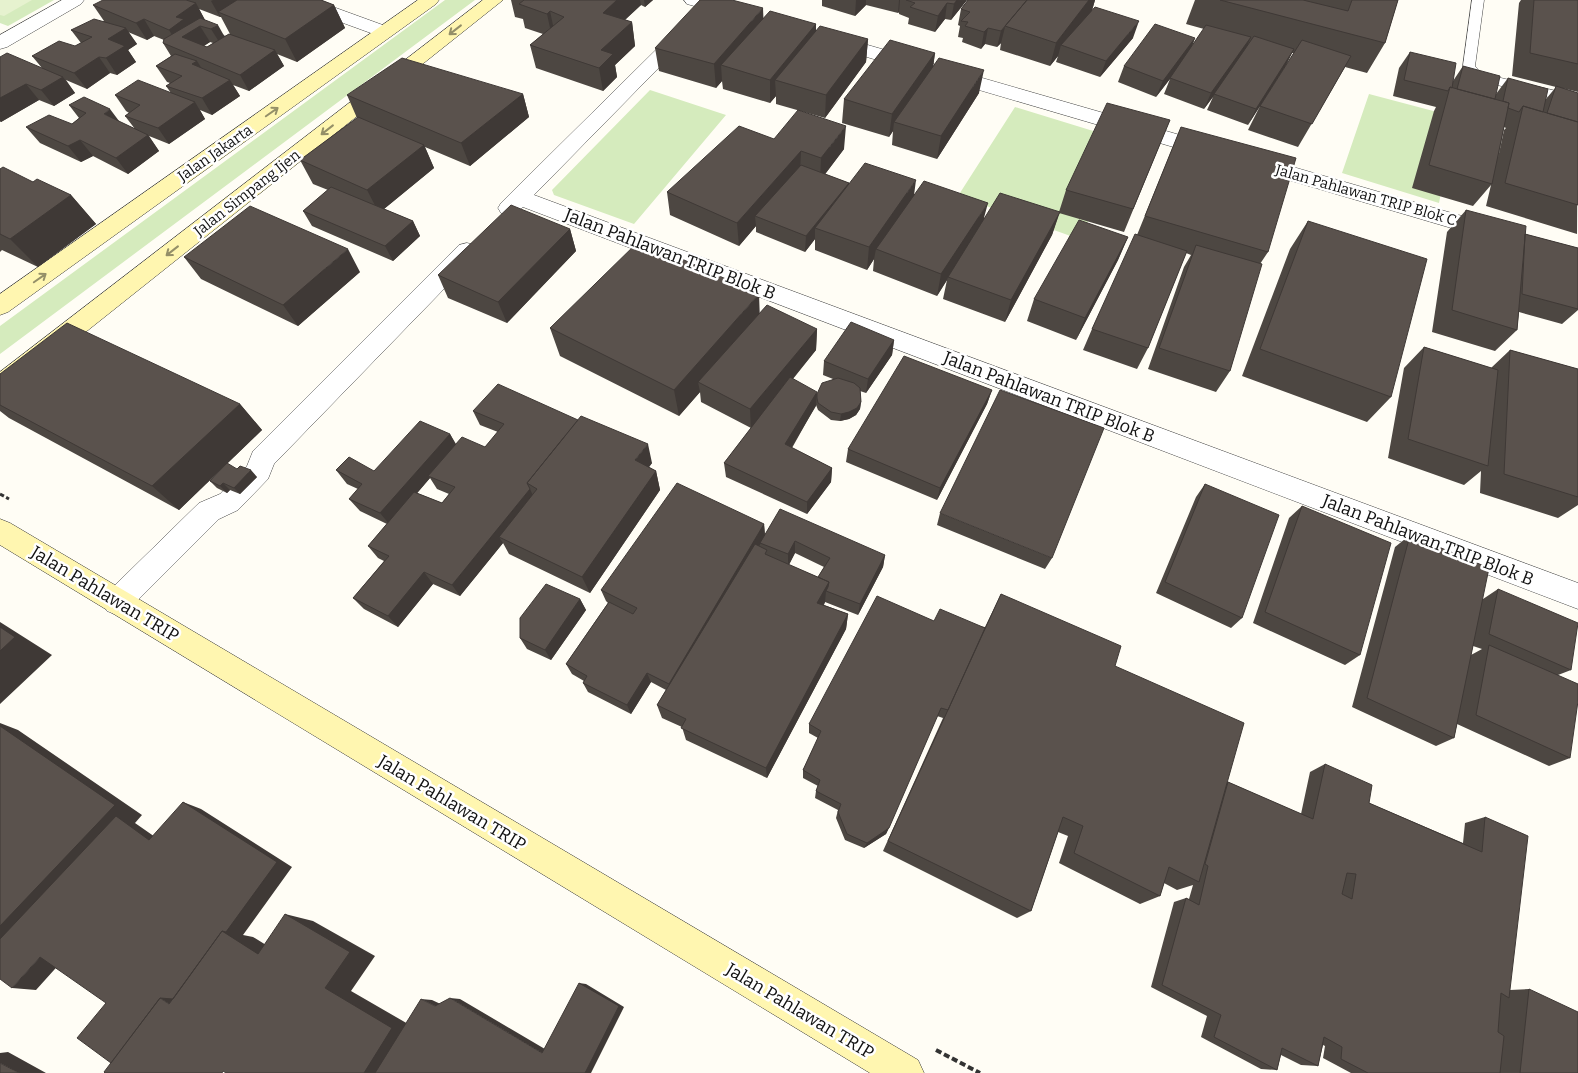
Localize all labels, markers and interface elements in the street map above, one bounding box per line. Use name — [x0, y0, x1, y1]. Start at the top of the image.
one-way arrow — [449, 24, 462, 35]
one-way arrow — [265, 107, 278, 118]
street label: Jalan Jakarta — [173, 121, 256, 186]
one-way arrow — [321, 124, 334, 135]
street label: Jalan Simpang Ijen — [190, 146, 304, 241]
street label: Jalan Pahlawan TRIP Blok C — [1273, 160, 1458, 229]
street label: Jalan Pahlawan TRIP Blok B — [560, 203, 779, 305]
one-way arrow — [166, 246, 179, 257]
one-way arrow — [33, 273, 47, 283]
street label: Jalan Pahlawan TRIP Blok B — [939, 346, 1158, 448]
street label: Jalan Pahlawan TRIP Blok B — [1318, 489, 1537, 591]
street label: Jalan Pahlawan TRIP — [26, 541, 183, 647]
street label: Jalan Pahlawan TRIP — [373, 750, 530, 856]
street label: Jalan Pahlawan TRIP — [721, 958, 878, 1064]

